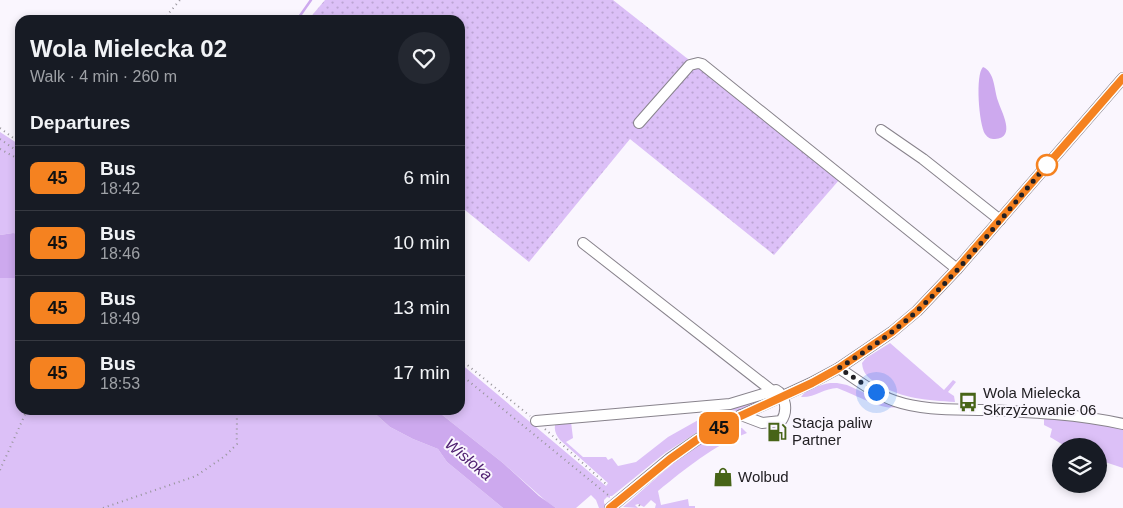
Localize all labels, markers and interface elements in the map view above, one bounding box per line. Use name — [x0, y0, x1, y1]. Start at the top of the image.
button: heart — [398, 32, 450, 84]
text: Wola Mielecka 02 — [30, 35, 227, 62]
text: Walk · 4 min · 260 m — [30, 68, 177, 85]
text: Departures — [30, 112, 130, 133]
unlabelled marker — [1036, 154, 1058, 176]
text: Bus — [100, 158, 136, 179]
text: 6 min — [404, 167, 450, 188]
text: 45 — [47, 168, 68, 188]
text: 18:42 — [100, 180, 140, 197]
text: Bus — [100, 223, 136, 244]
text: 10 min — [393, 232, 450, 253]
text: 45 — [47, 233, 68, 253]
text: 18:46 — [100, 245, 140, 262]
text: Bus — [100, 288, 136, 309]
text: 13 min — [393, 297, 450, 318]
text: 45 — [47, 298, 68, 318]
text: 18:49 — [100, 310, 140, 327]
text: Bus — [100, 353, 136, 374]
text: 17 min — [393, 362, 450, 383]
text: 45 — [47, 363, 68, 383]
text: 18:53 — [100, 375, 140, 392]
your location — [864, 380, 889, 405]
place label: Wola Mielecka Skrzyżowanie 06 — [983, 384, 1096, 418]
bus stop icon: Wola Mielecka Skrzyżowanie 06 — [957, 391, 979, 413]
line badge: 45 — [696, 412, 742, 444]
place label: Stacja paliw Partner — [792, 414, 872, 448]
text: 45 — [709, 418, 729, 438]
fuel station icon: Stacja paliw Partner — [766, 421, 788, 443]
water label: Wisłoka — [442, 435, 496, 484]
map controls — [1052, 438, 1107, 493]
button: layers — [1052, 438, 1107, 493]
shop icon: Wolbud — [712, 466, 734, 488]
place label: Wolbud — [738, 468, 789, 485]

